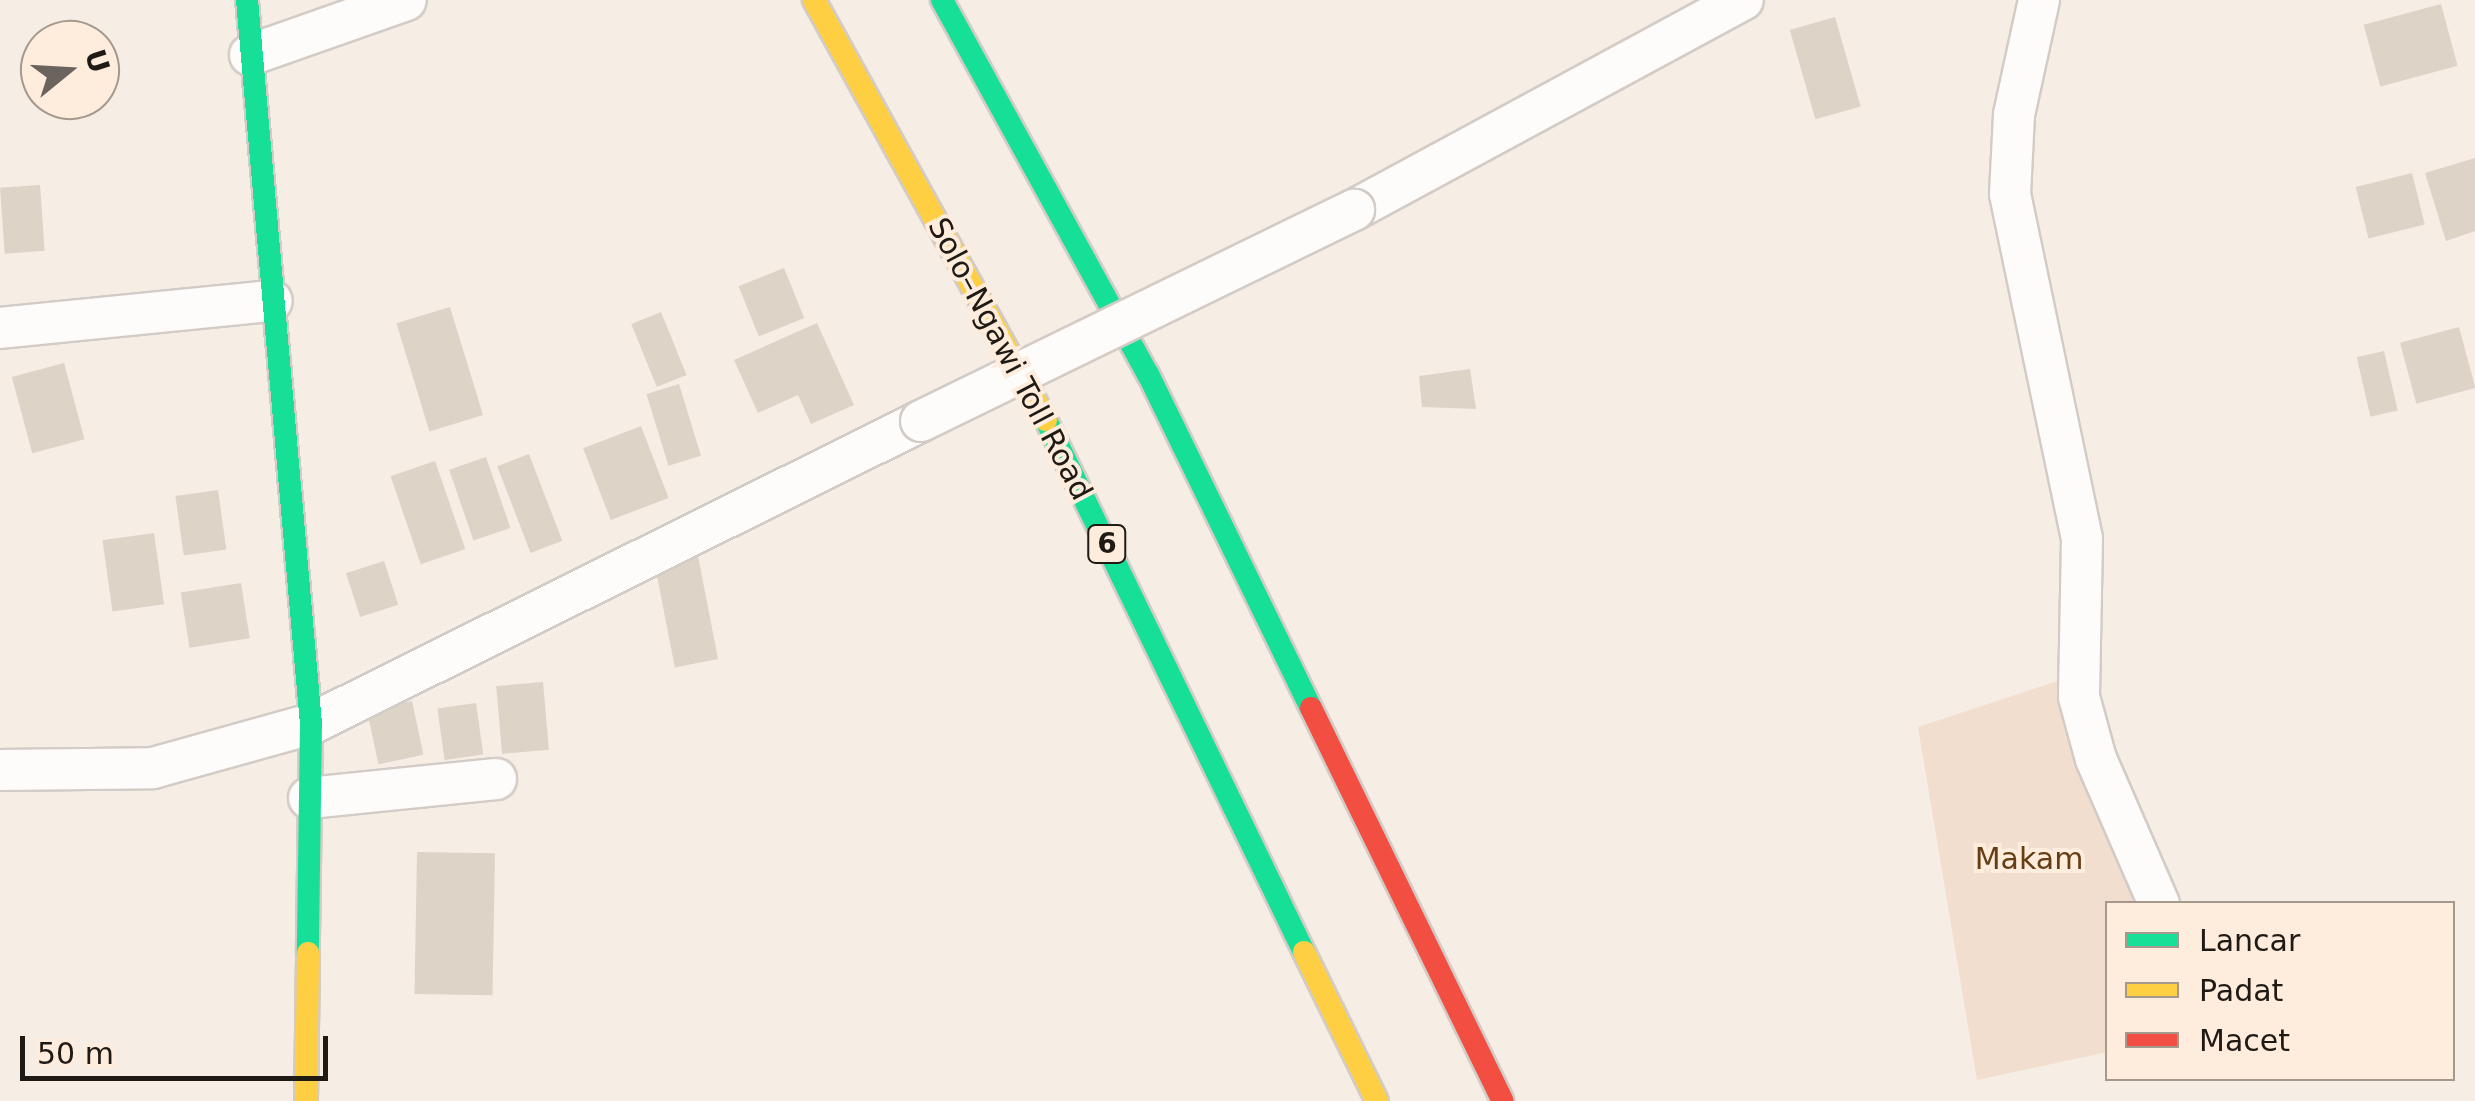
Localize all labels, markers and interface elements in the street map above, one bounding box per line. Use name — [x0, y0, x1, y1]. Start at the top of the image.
north arrow — [20, 20, 120, 120]
text: U — [78, 45, 116, 77]
street label: Solo–Ngawi Toll Road — [920, 212, 1100, 506]
road number: 6 — [1087, 521, 1127, 567]
park label: Makam — [1975, 841, 2083, 877]
legend — [2105, 901, 2455, 1081]
text: Lancar — [2199, 923, 2300, 958]
text: Padat — [2199, 973, 2283, 1008]
scale bar — [25, 1016, 332, 1078]
text: Macet — [2199, 1023, 2290, 1058]
text: 50 m — [37, 1036, 114, 1071]

